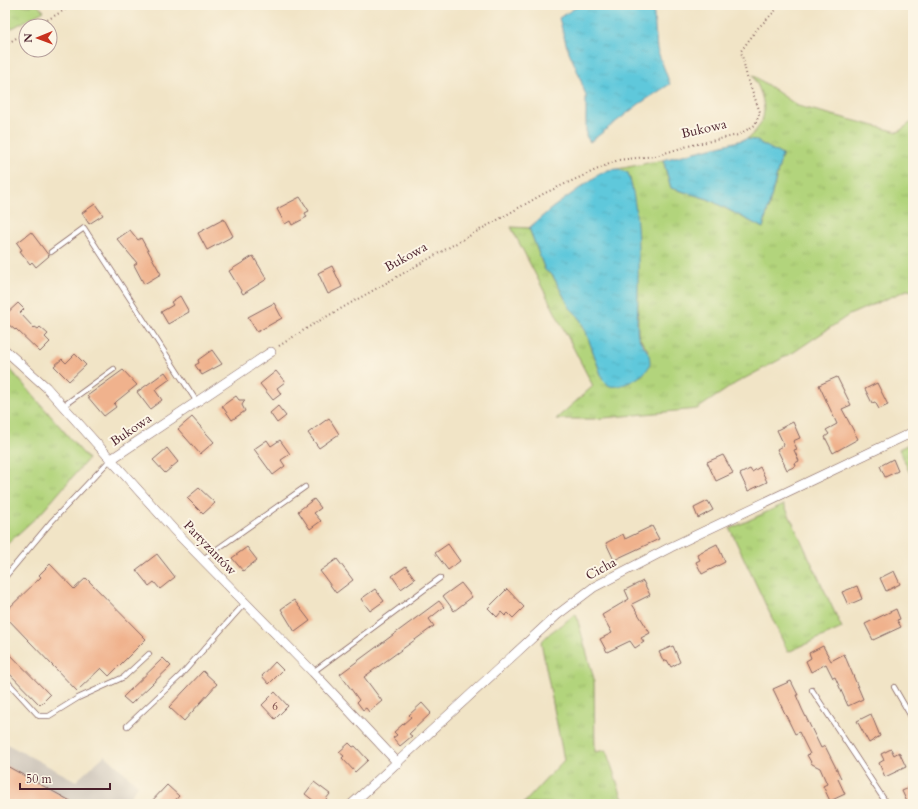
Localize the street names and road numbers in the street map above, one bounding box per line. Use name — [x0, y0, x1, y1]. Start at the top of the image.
street label: Bukowa — [680, 115, 729, 143]
street label: Bukowa — [382, 238, 431, 276]
street label: Bukowa — [107, 409, 155, 450]
street label: Partyzantów — [179, 517, 241, 580]
street label: Cicha — [583, 553, 620, 585]

